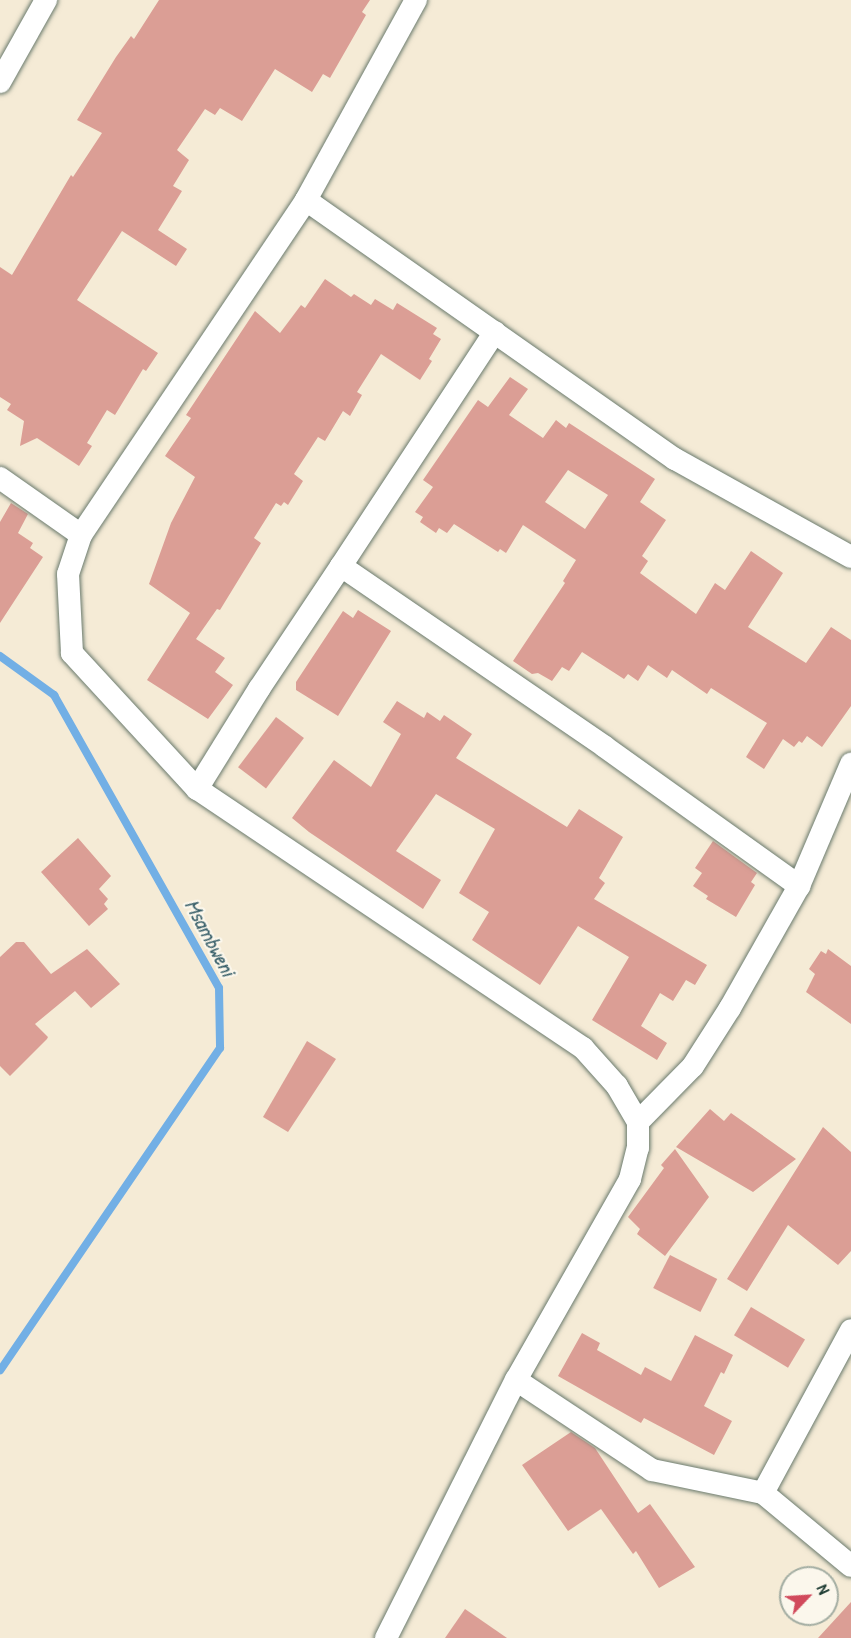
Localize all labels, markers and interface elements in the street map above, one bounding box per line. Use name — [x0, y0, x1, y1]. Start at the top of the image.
water label: Msambweni — [179, 895, 241, 981]
north arrow — [779, 1566, 839, 1626]
text: N — [812, 1581, 835, 1598]

